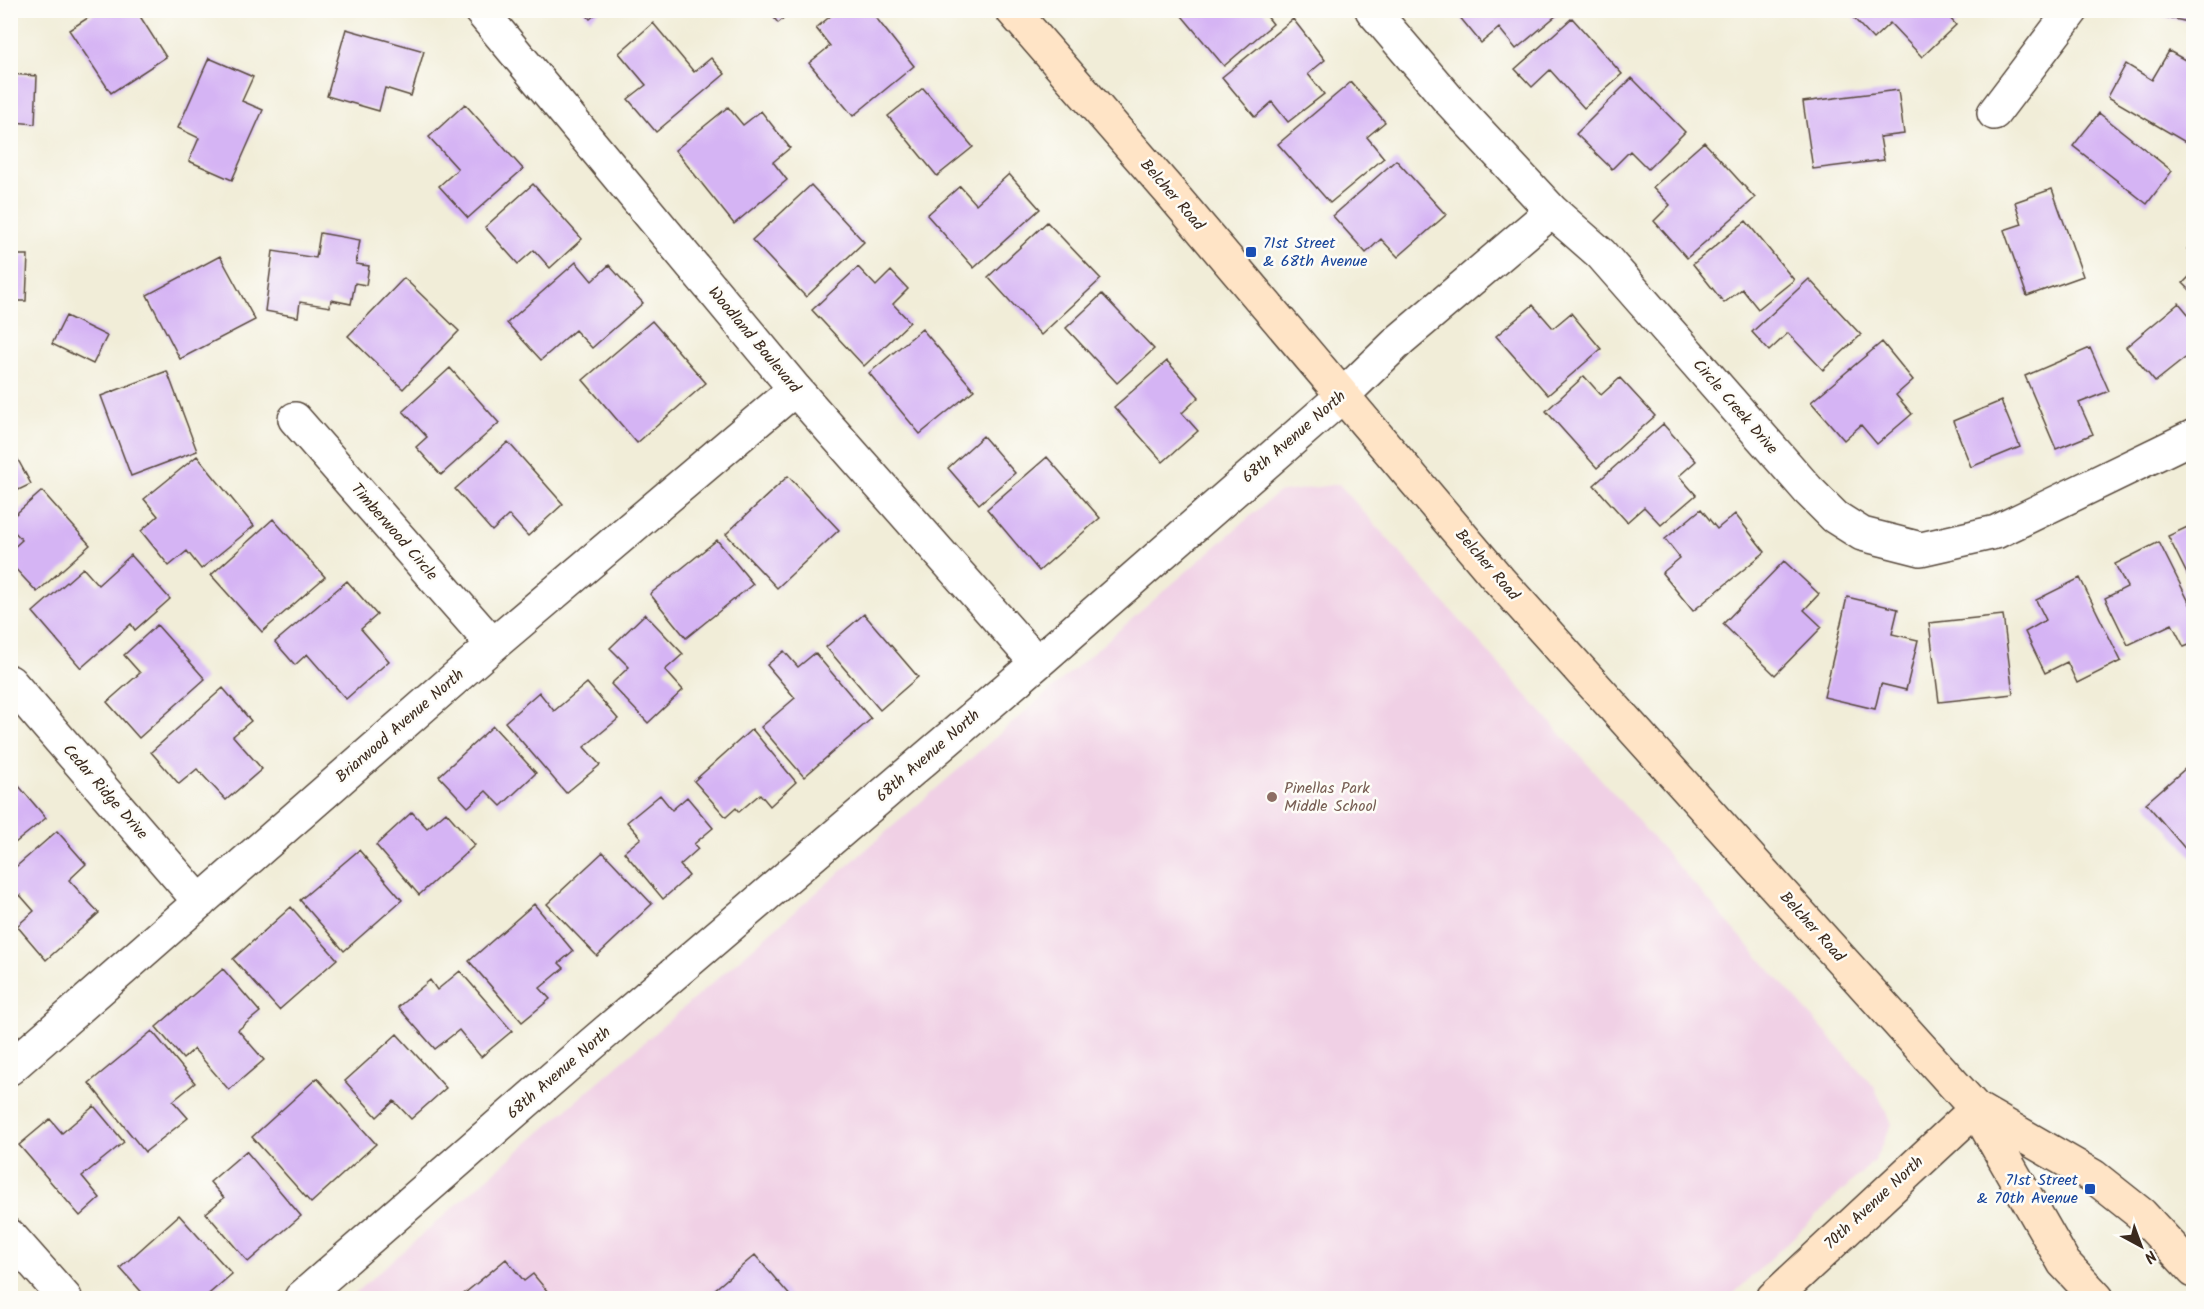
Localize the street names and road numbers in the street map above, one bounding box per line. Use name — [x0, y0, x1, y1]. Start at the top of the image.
street label: Belcher Road — [1134, 154, 1211, 237]
street label: Woodland Boulevard — [702, 281, 807, 400]
street label: Circle Creek Drive — [1686, 354, 1784, 460]
street label: 68th Avenue North — [1236, 384, 1352, 490]
street label: Timberwood Circle — [344, 478, 444, 586]
street label: Belcher Road — [1449, 524, 1526, 607]
street label: Briarwood Avenue North — [330, 663, 470, 789]
street label: 68th Avenue North — [870, 703, 986, 809]
street label: Cedar Ridge Drive — [56, 739, 154, 845]
street label: Belcher Road — [1773, 886, 1851, 969]
street label: 68th Avenue North — [501, 1020, 617, 1126]
street label: 70th Avenue North — [1819, 1150, 1929, 1256]

